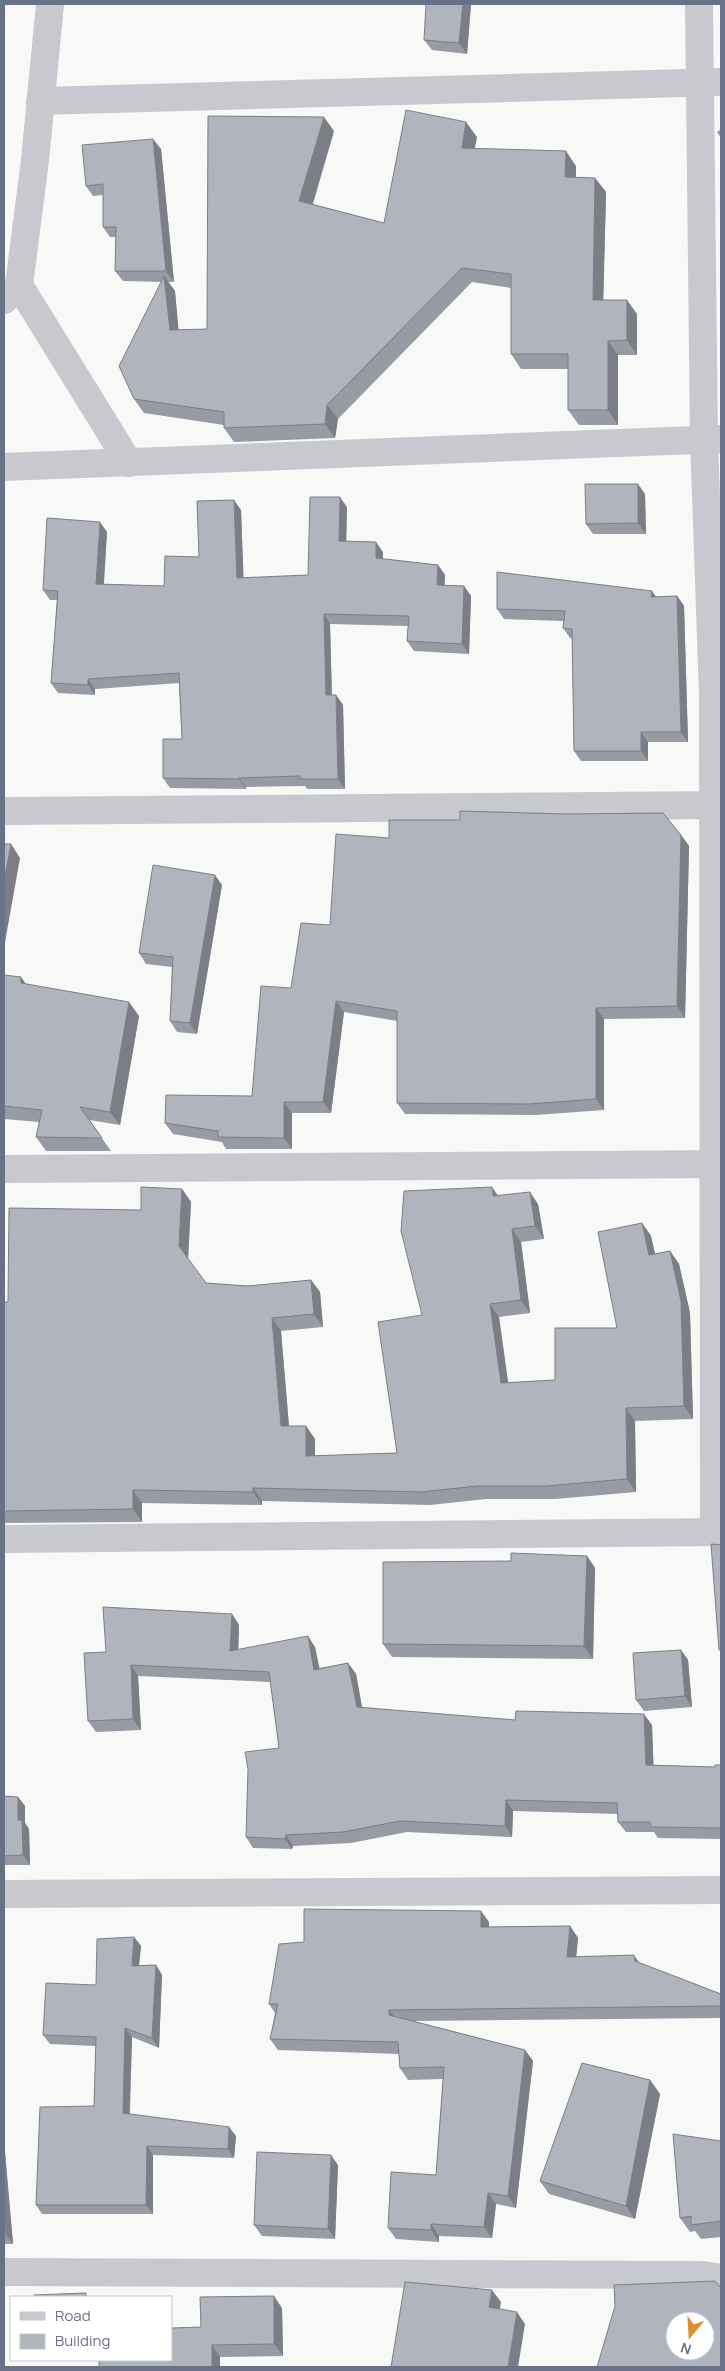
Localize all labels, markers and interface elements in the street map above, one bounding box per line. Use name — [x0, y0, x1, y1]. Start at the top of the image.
legend — [10, 2296, 172, 2361]
text: Road — [55, 2305, 91, 2326]
north arrow — [665, 2311, 715, 2361]
text: Building — [55, 2330, 110, 2351]
text: N — [678, 2338, 694, 2359]

